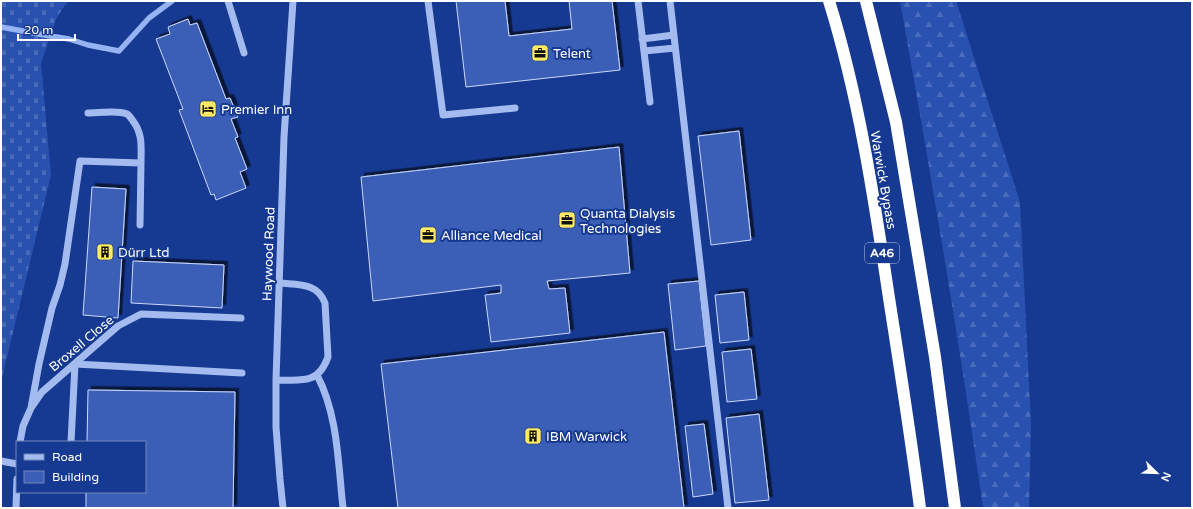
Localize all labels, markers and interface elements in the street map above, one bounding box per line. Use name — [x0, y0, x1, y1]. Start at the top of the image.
scale bar — [18, 16, 75, 42]
text: 20 m — [24, 23, 53, 37]
office icon: Telent — [530, 43, 550, 63]
place label: Telent — [553, 46, 591, 62]
hotel icon: Premier Inn — [198, 99, 218, 119]
place label: Premier Inn — [221, 102, 292, 118]
street label: Warwick Bypass — [866, 130, 900, 231]
place label: Quanta Dialysis Technologies — [580, 206, 675, 237]
street label: Haywood Road — [259, 207, 279, 301]
office icon: Quanta Dialysis Technologies — [557, 210, 577, 230]
office icon: Alliance Medical — [418, 225, 438, 245]
place label: Alliance Medical — [441, 228, 542, 244]
building icon: Dürr Ltd — [95, 242, 115, 262]
road number: A46 — [865, 243, 899, 263]
place label: Dürr Ltd — [118, 245, 169, 261]
street label: Broxell Close — [46, 312, 117, 375]
building icon: IBM Warwick — [523, 426, 543, 446]
place label: IBM Warwick — [546, 429, 627, 445]
legend — [16, 441, 146, 493]
text: Road — [52, 450, 82, 464]
north arrow — [1137, 453, 1177, 493]
text: Building — [52, 470, 99, 484]
text: N — [1158, 470, 1173, 483]

